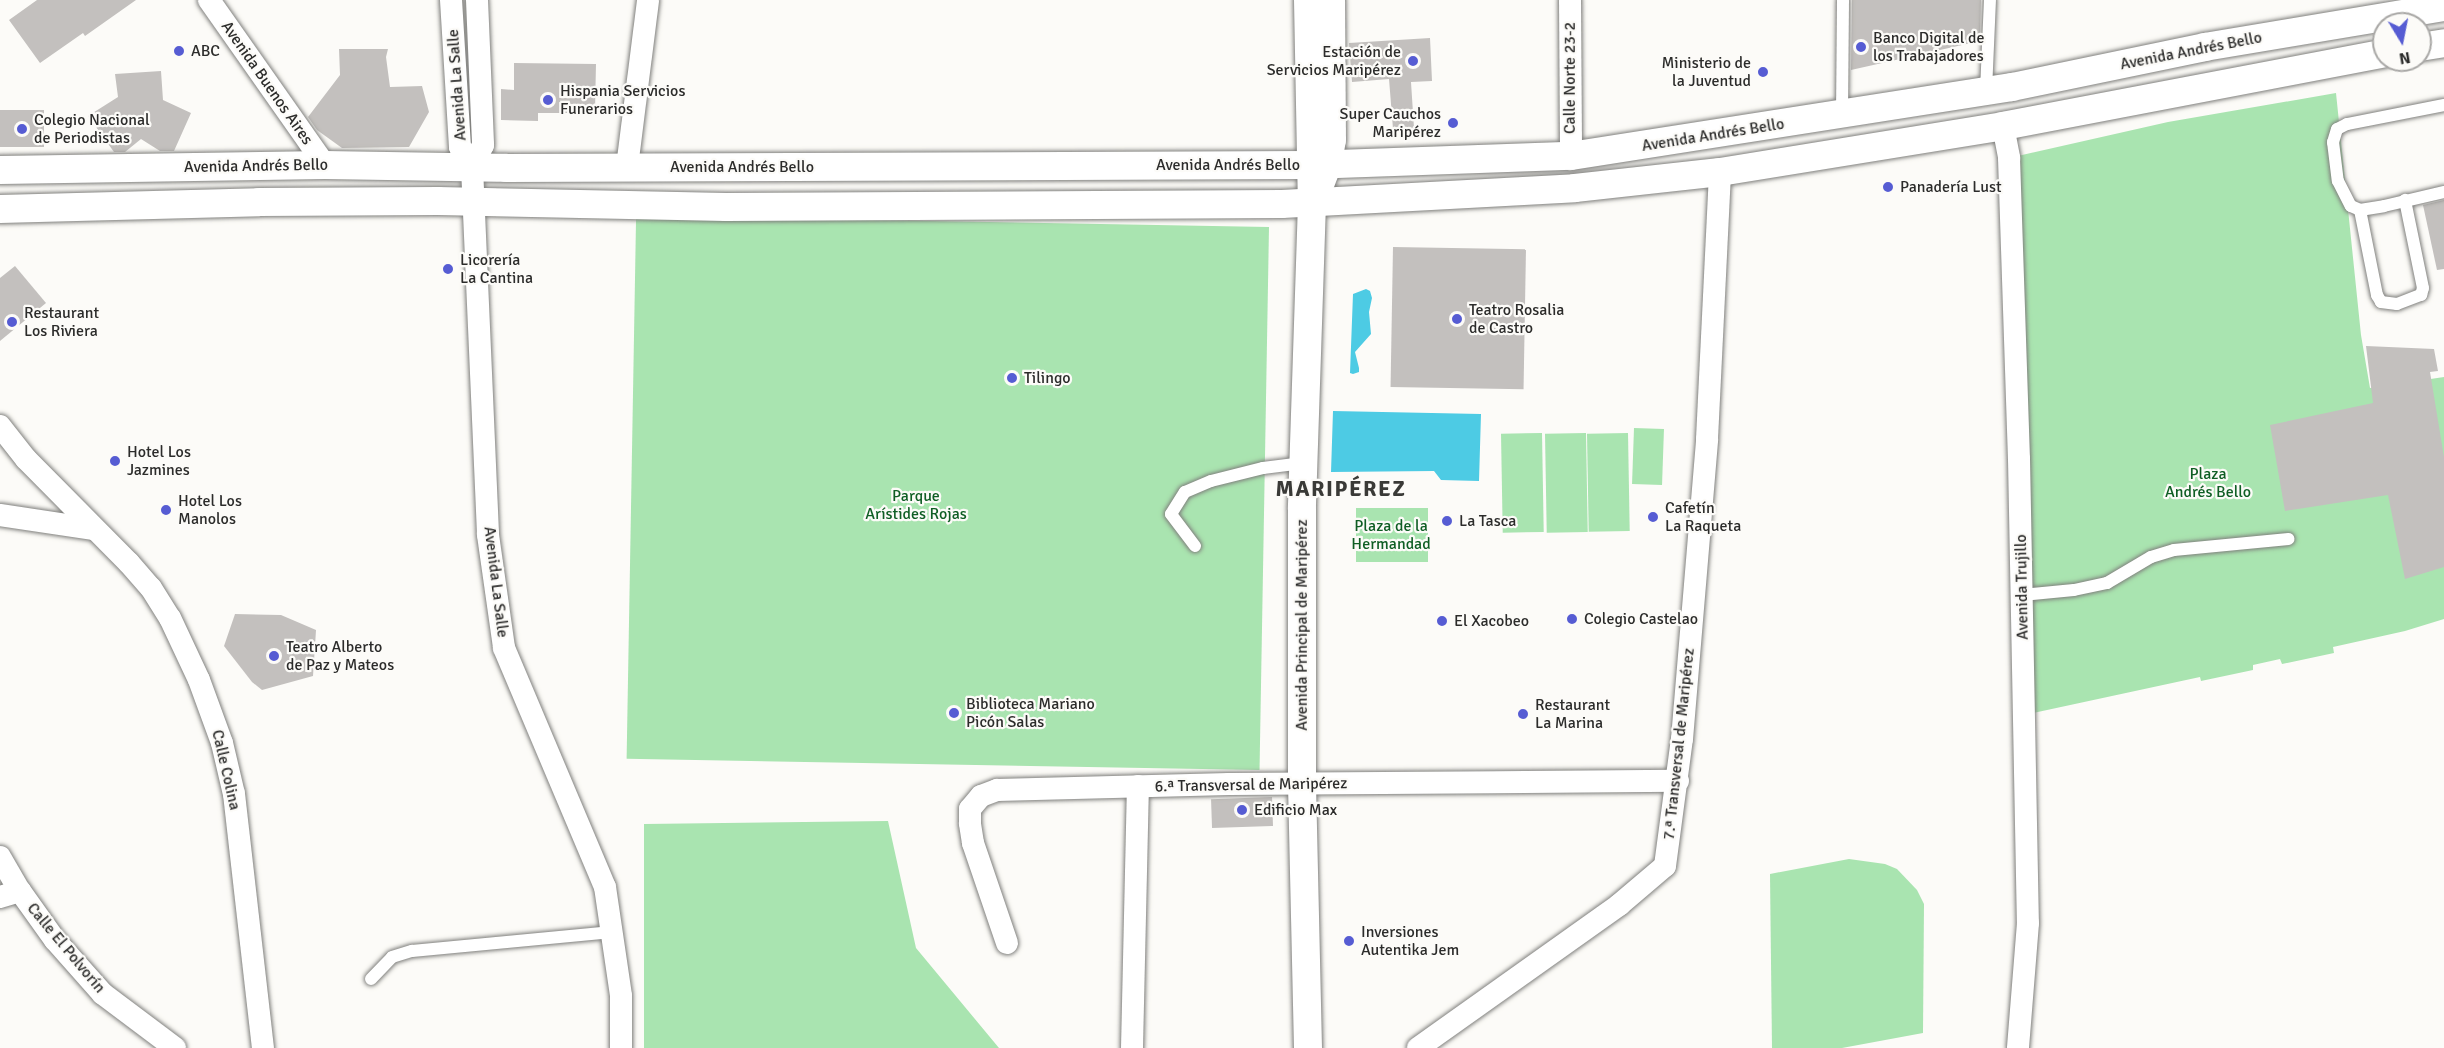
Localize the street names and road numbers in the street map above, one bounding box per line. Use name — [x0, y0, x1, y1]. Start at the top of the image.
street label: Avenida Buenos Aires — [217, 18, 317, 148]
street label: Calle Norte 23-2 — [1560, 22, 1580, 134]
street label: Avenida Andrés Bello — [2119, 28, 2263, 74]
street label: Avenida La Salle — [444, 29, 470, 141]
street label: Avenida Andrés Bello — [1640, 114, 1786, 156]
street label: Avenida Andrés Bello — [184, 155, 328, 177]
street label: Avenida Andrés Bello — [1156, 155, 1300, 175]
street label: Avenida Andrés Bello — [670, 157, 814, 177]
street label: Avenida Principal de Maripérez — [1292, 519, 1312, 731]
street label: Avenida La Salle — [480, 525, 512, 639]
street label: Avenida Trujillo — [2011, 534, 2033, 640]
street label: 7.ª Transversal de Maripérez — [1659, 647, 1699, 841]
street label: Calle Colina — [207, 728, 245, 812]
street label: 6.ª Transversal de Maripérez — [1154, 774, 1348, 796]
street label: Calle El Polvorín — [23, 899, 109, 997]

